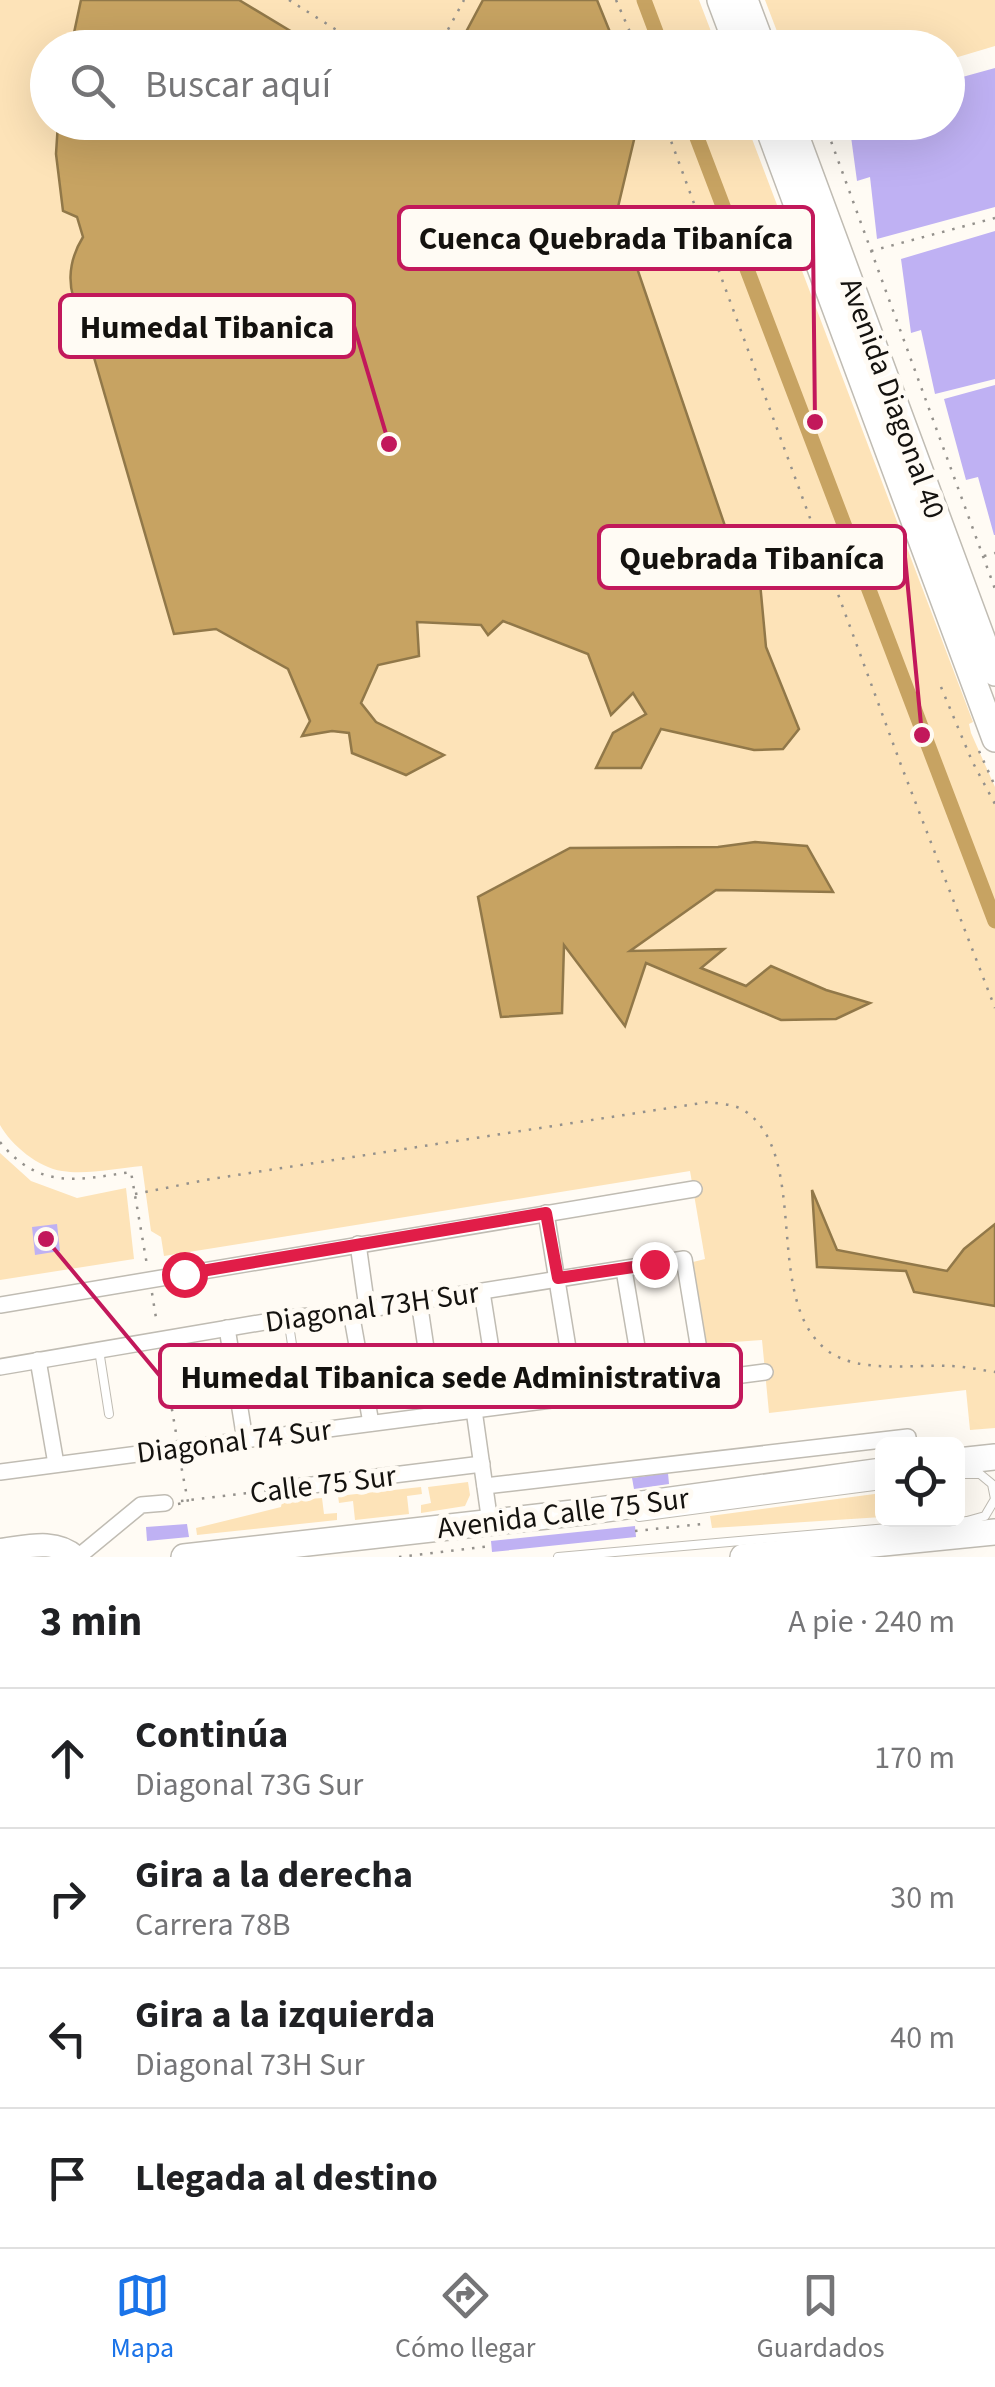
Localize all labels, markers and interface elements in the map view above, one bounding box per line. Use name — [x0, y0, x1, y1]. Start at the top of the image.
search box — [30, 30, 965, 140]
icon: search — [65, 58, 120, 113]
text: Buscar aquí — [145, 58, 331, 112]
callout: Cuenca Quebrada Tibaníca — [399, 207, 813, 269]
text: Cuenca Quebrada Tibaníca — [419, 216, 793, 262]
street label: Avenida Diagonal 40 — [829, 272, 956, 525]
callout: Humedal Tibanica — [60, 295, 354, 357]
text: Humedal Tibanica — [80, 305, 334, 351]
callout: Quebrada Tibaníca — [599, 526, 905, 588]
text: Quebrada Tibaníca — [619, 536, 885, 582]
route end — [632, 1242, 678, 1288]
route start — [162, 1252, 208, 1298]
street label: Diagonal 73H Sur — [263, 1271, 482, 1344]
callout: Humedal Tibanica sede Administrativa — [160, 1345, 741, 1407]
text: Humedal Tibanica sede Administrativa — [180, 1355, 722, 1401]
street label: Diagonal 74 Sur — [134, 1408, 334, 1475]
map controls — [875, 1437, 965, 1527]
button: locate — [875, 1437, 965, 1527]
street label: Calle 75 Sur — [247, 1454, 399, 1515]
street label: Avenida Calle 75 Sur — [435, 1477, 692, 1550]
text: 3 min — [40, 1592, 142, 1652]
text: A pie · 240 m — [788, 1599, 955, 1645]
text: Continúa — [135, 1708, 288, 1762]
icon: ahead — [40, 1731, 95, 1786]
text: 170 m — [874, 1735, 955, 1781]
text: Diagonal 73G Sur — [135, 1762, 363, 1808]
text: Gira a la derecha — [135, 1848, 413, 1902]
icon: right — [40, 1871, 95, 1926]
text: 30 m — [890, 1875, 955, 1921]
text: Carrera 78B — [135, 1902, 291, 1948]
text: Gira a la izquierda — [135, 1988, 435, 2042]
icon: left — [40, 2011, 95, 2066]
text: 40 m — [890, 2015, 955, 2061]
text: Diagonal 73H Sur — [135, 2042, 365, 2088]
icon: arrive — [40, 2151, 95, 2206]
text: Llegada al destino — [135, 2151, 438, 2205]
tab: Mapa — [110, 2268, 174, 2368]
tab: Cómo llegar — [395, 2268, 536, 2368]
tab: Guardados — [756, 2268, 885, 2368]

